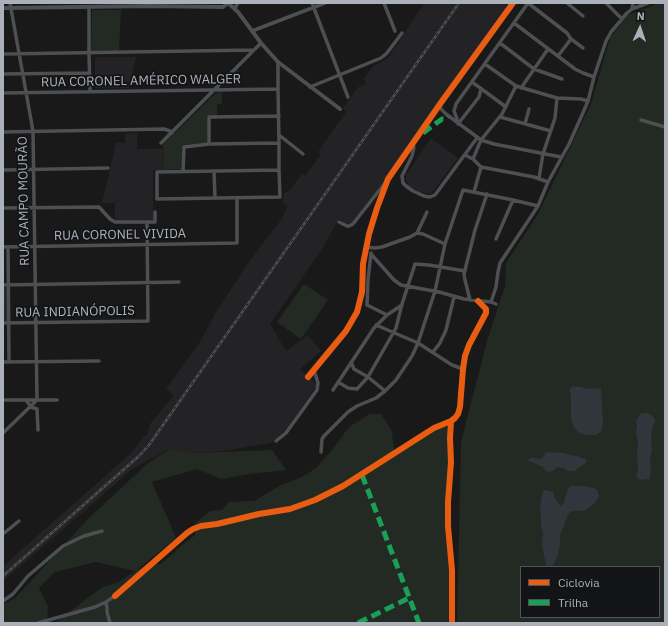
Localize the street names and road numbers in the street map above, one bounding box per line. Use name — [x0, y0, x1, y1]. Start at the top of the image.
street label: RUA CORONEL AMÉRICO WALGER — [41, 71, 241, 91]
street label: RUA CAMPO MOURÃO — [15, 136, 33, 266]
street label: RUA CORONEL VIVIDA — [54, 226, 186, 244]
street label: RUA INDIANÓPOLIS — [15, 303, 135, 321]

